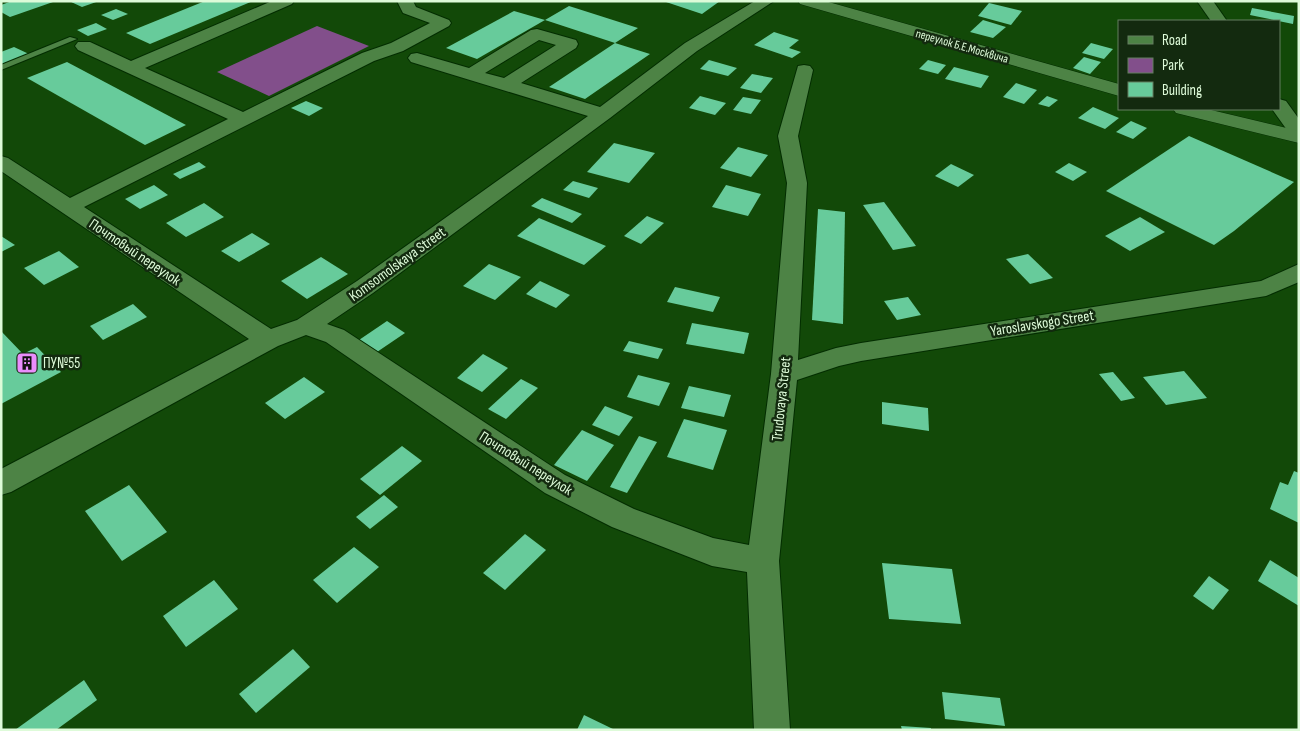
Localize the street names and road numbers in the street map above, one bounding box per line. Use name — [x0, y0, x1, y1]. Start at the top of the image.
street label: переулок Б.Е.Москвича — [914, 26, 1010, 67]
street label: Почтовый переулок — [85, 215, 185, 290]
street label: Komsomolskaya Street — [345, 223, 450, 306]
street label: Yaroslavskogo Street — [989, 306, 1096, 341]
street label: Trudovaya Street — [768, 356, 795, 442]
street label: Почтовый переулок — [475, 427, 576, 500]

